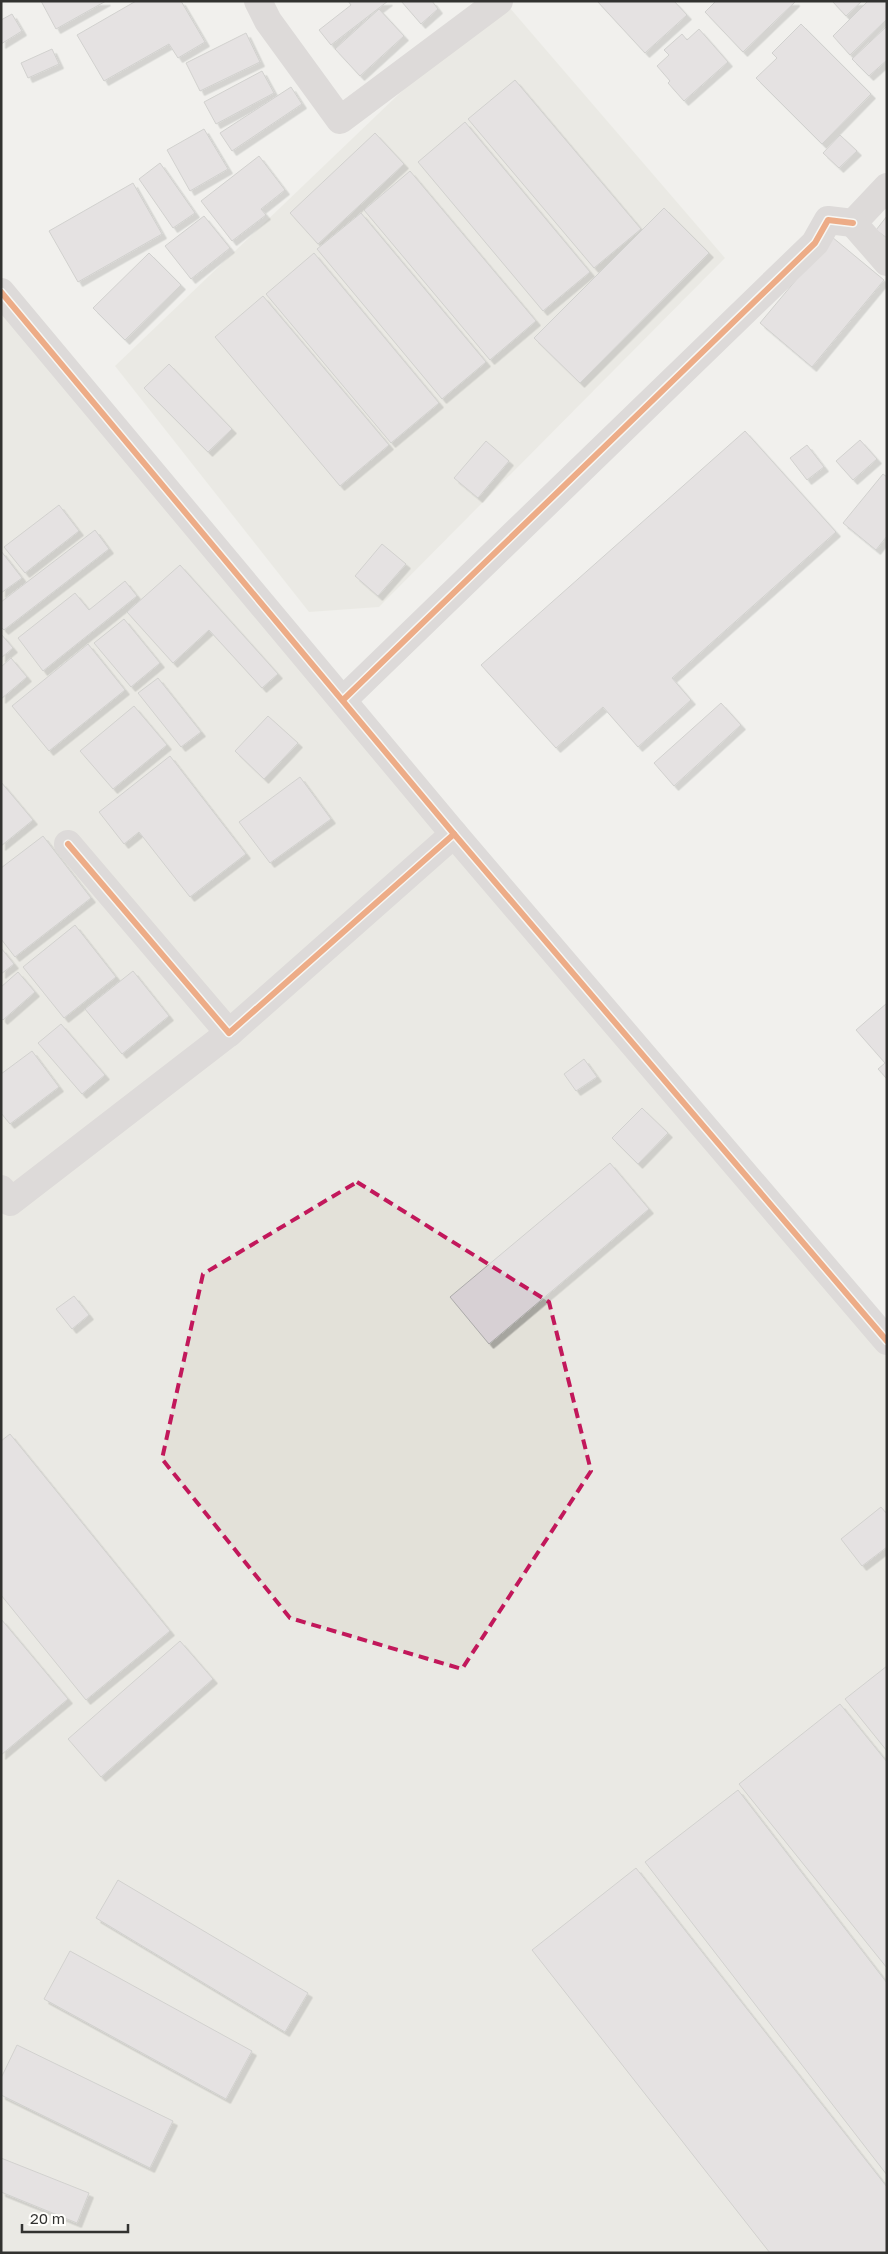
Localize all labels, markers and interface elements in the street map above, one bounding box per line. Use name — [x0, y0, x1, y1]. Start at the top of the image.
scale bar — [22, 2202, 129, 2234]
text: 20 m — [30, 2209, 65, 2227]

